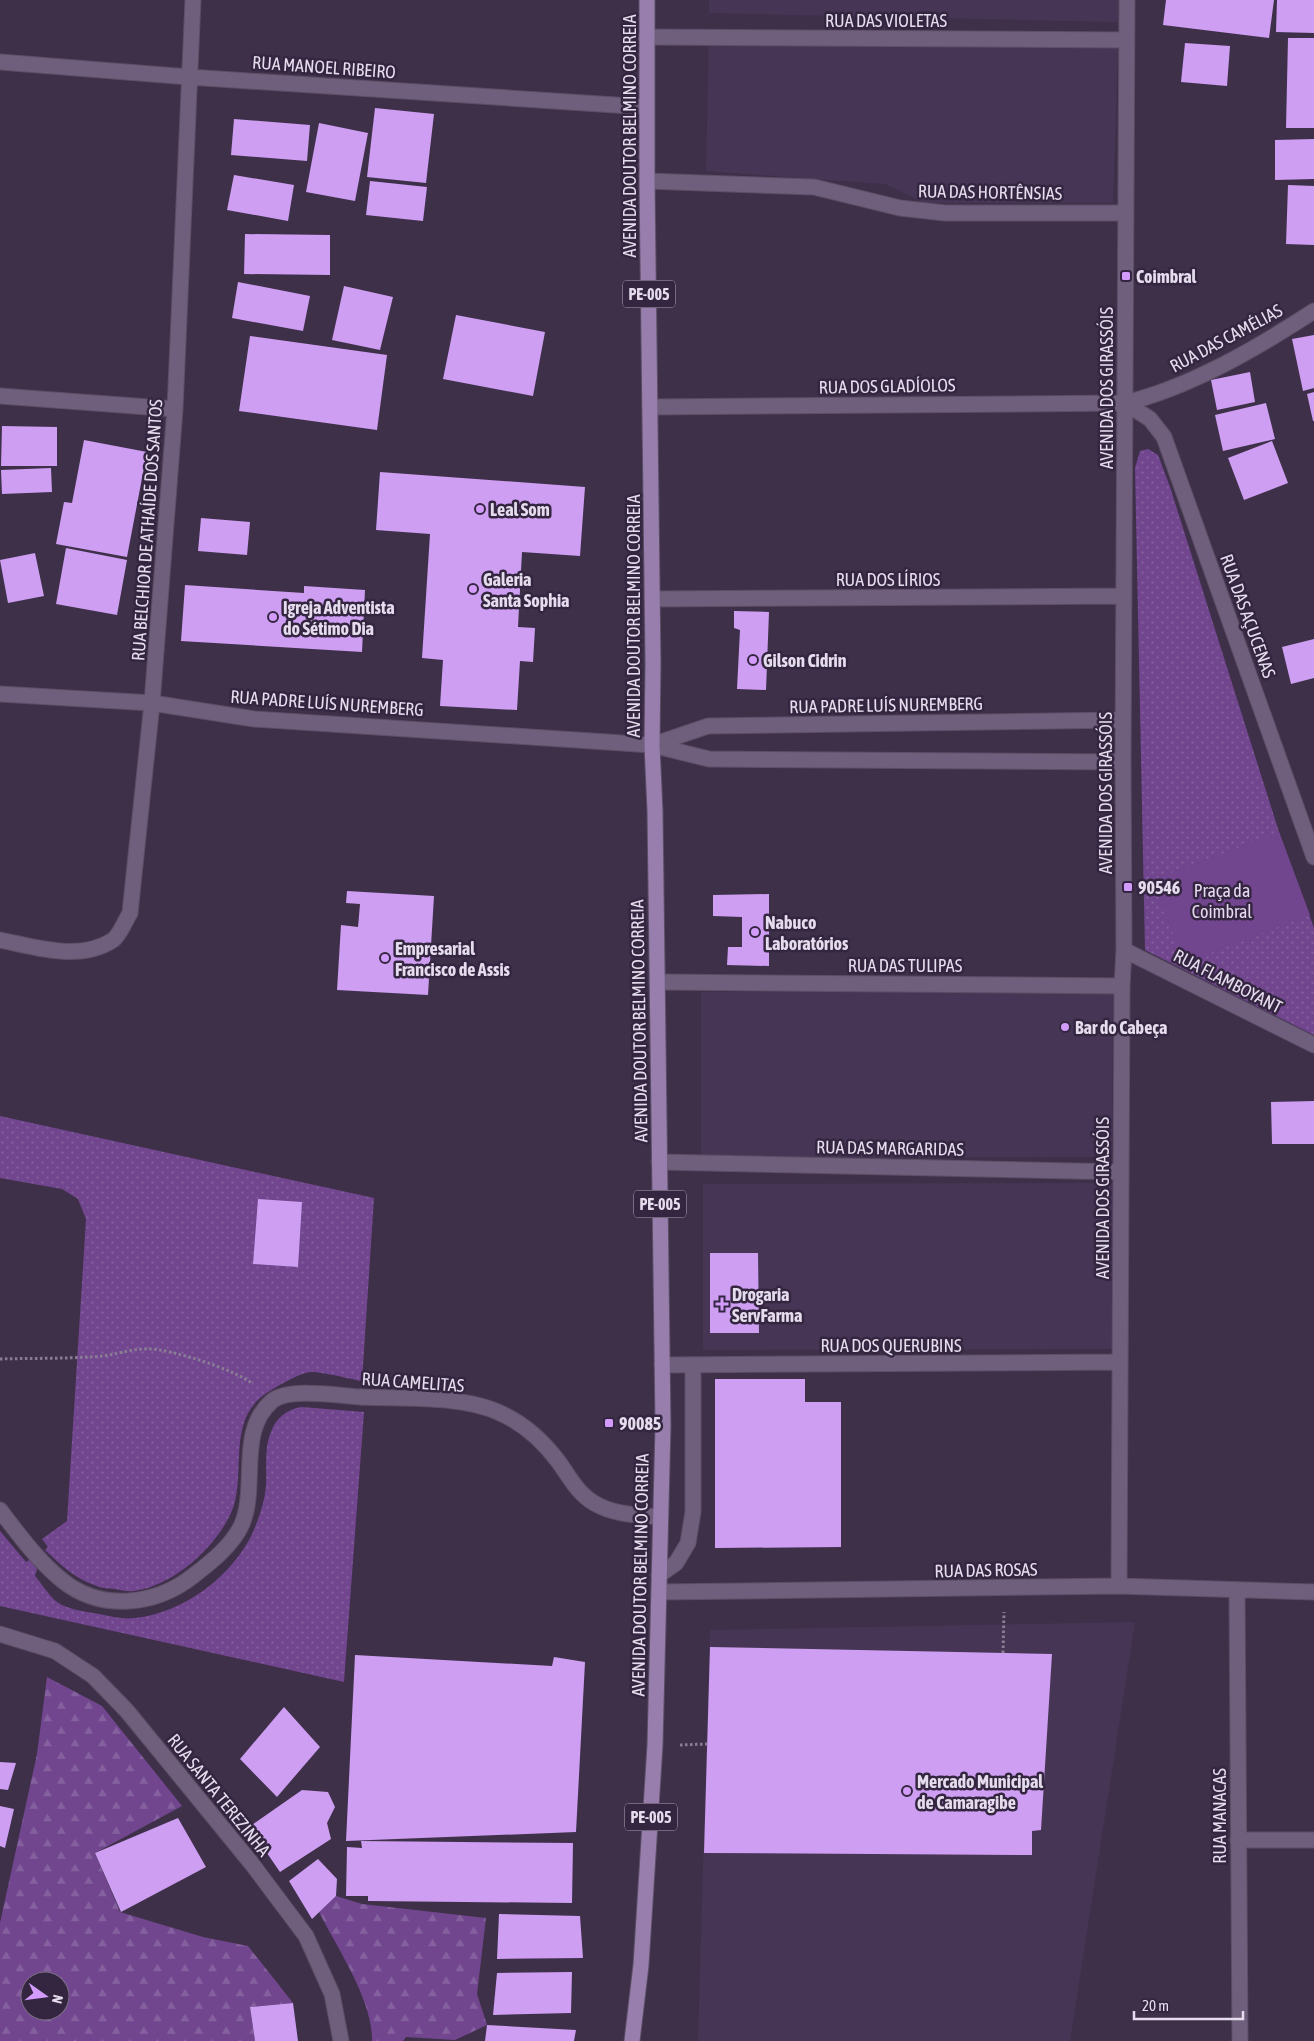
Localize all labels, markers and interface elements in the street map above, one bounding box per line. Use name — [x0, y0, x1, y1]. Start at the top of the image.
street label: RUA DAS VIOLETAS — [825, 10, 947, 31]
street label: AVENIDA DOUTOR BELMINO CORREIA — [619, 14, 640, 258]
street label: RUA MANOEL RIBEIRO — [252, 52, 396, 82]
street label: RUA DAS HORTÊNSIAS — [918, 180, 1063, 204]
place label: Coimbral — [1136, 266, 1197, 287]
marker: Coimbral — [1120, 270, 1132, 282]
road number: PE-005 — [623, 280, 675, 308]
street label: RUA DAS CAMÉLIAS — [1166, 299, 1286, 376]
street label: AVENIDA DOS GIRASSÓIS — [1096, 307, 1117, 469]
street label: RUA DOS GLADÍOLOS — [818, 374, 956, 398]
street label: RUA BELCHIOR DE ATHAÍDE DOS SANTOS — [127, 398, 167, 662]
street label: AVENIDA DOUTOR BELMINO CORREIA — [623, 494, 644, 738]
place label: Leal Som — [490, 499, 550, 520]
marker: Leal Som — [474, 503, 486, 515]
street label: RUA DAS AÇUCENAS — [1216, 551, 1280, 681]
place label: Galeria Santa Sophia — [483, 569, 569, 611]
street label: RUA DOS LÍRIOS — [836, 569, 941, 590]
marker: Galeria Santa Sophia — [467, 583, 479, 595]
place label: Igreja Adventista do Sétimo Dia — [283, 597, 395, 639]
marker: Igreja Adventista do Sétimo Dia — [267, 611, 279, 623]
place label: Gilson Cidrin — [763, 650, 847, 671]
marker: Gilson Cidrin — [747, 654, 759, 666]
street label: RUA PADRE LUÍS NUREMBERG — [230, 686, 424, 720]
street label: RUA PADRE LUÍS NUREMBERG — [789, 693, 983, 717]
street label: AVENIDA DOS GIRASSÓIS — [1095, 712, 1116, 874]
place label: 90546 — [1138, 877, 1180, 898]
park label: Praça da Coimbral — [1192, 880, 1252, 922]
marker: 90546 — [1122, 881, 1134, 893]
street label: AVENIDA DOUTOR BELMINO CORREIA — [626, 899, 652, 1143]
place label: Nabuco Laboratórios — [765, 912, 849, 954]
marker: Nabuco Laboratórios — [749, 926, 761, 938]
place label: Empresarial Francisco de Assis — [395, 938, 511, 980]
street label: RUA FLAMBOYANT — [1170, 945, 1286, 1017]
marker: Empresarial Francisco de Assis — [379, 952, 391, 964]
street label: RUA DAS TULIPAS — [848, 955, 963, 976]
place label: Bar do Cabeça — [1075, 1017, 1167, 1038]
marker: Bar do Cabeça — [1059, 1021, 1071, 1033]
street label: AVENIDA DOS GIRASSÓIS — [1092, 1117, 1113, 1279]
street label: RUA DAS MARGARIDAS — [816, 1136, 965, 1160]
road number: PE-005 — [634, 1190, 686, 1218]
place label: Drogaria ServFarma — [732, 1284, 802, 1326]
marker: Drogaria ServFarma — [716, 1298, 728, 1310]
street label: RUA DOS QUERUBINS — [820, 1335, 962, 1356]
street label: RUA CAMELITAS — [361, 1368, 465, 1396]
place label: 90085 — [619, 1413, 661, 1434]
marker: 90085 — [603, 1417, 615, 1429]
street label: AVENIDA DOUTOR BELMINO CORREIA — [627, 1453, 653, 1697]
street label: RUA DAS ROSAS — [934, 1559, 1038, 1581]
street label: RUA SANTA TEREZINHA — [163, 1730, 275, 1860]
street label: RUA MANACAS — [1209, 1768, 1230, 1864]
place label: Mercado Municipal de Camaragibe — [917, 1771, 1043, 1813]
marker: Mercado Municipal de Camaragibe — [901, 1785, 913, 1797]
road number: PE-005 — [625, 1804, 677, 1830]
north arrow — [20, 1971, 70, 2021]
scale bar — [1134, 1988, 1243, 2020]
text: N — [49, 1993, 66, 2005]
text: 20 m — [1142, 1997, 1169, 2014]

